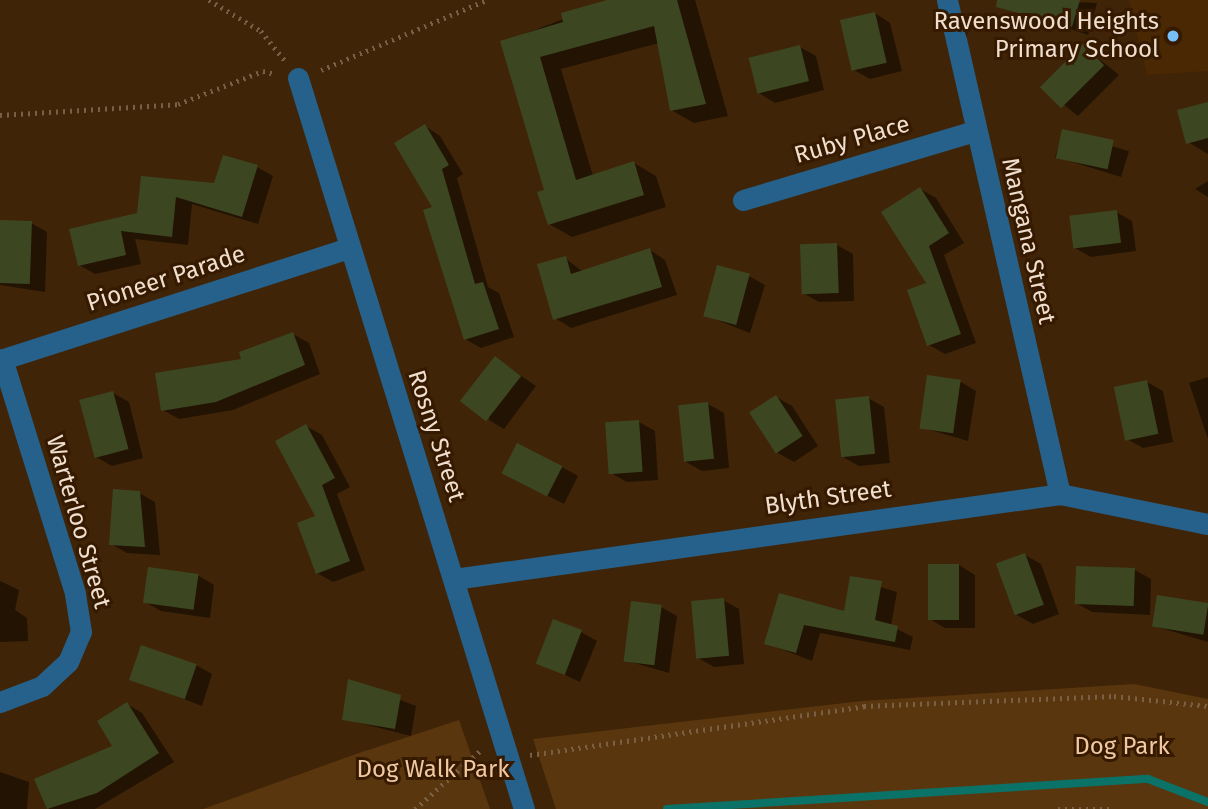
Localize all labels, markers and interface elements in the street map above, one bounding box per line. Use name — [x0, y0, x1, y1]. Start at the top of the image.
place label: Ravenswood Heights Primary School — [934, 8, 1159, 64]
marker: Ravenswood Heights Primary School — [1165, 28, 1181, 44]
street label: Ruby Place — [791, 110, 913, 170]
street label: Mangana Street — [995, 155, 1061, 327]
street label: Pioneer Parade — [83, 240, 249, 318]
street label: Rosny Street — [401, 367, 471, 505]
street label: Warterloo Street — [40, 432, 116, 612]
street label: Blyth Street — [763, 475, 893, 521]
park label: Dog Park — [1074, 733, 1170, 761]
park label: Dog Walk Park — [356, 756, 510, 784]

